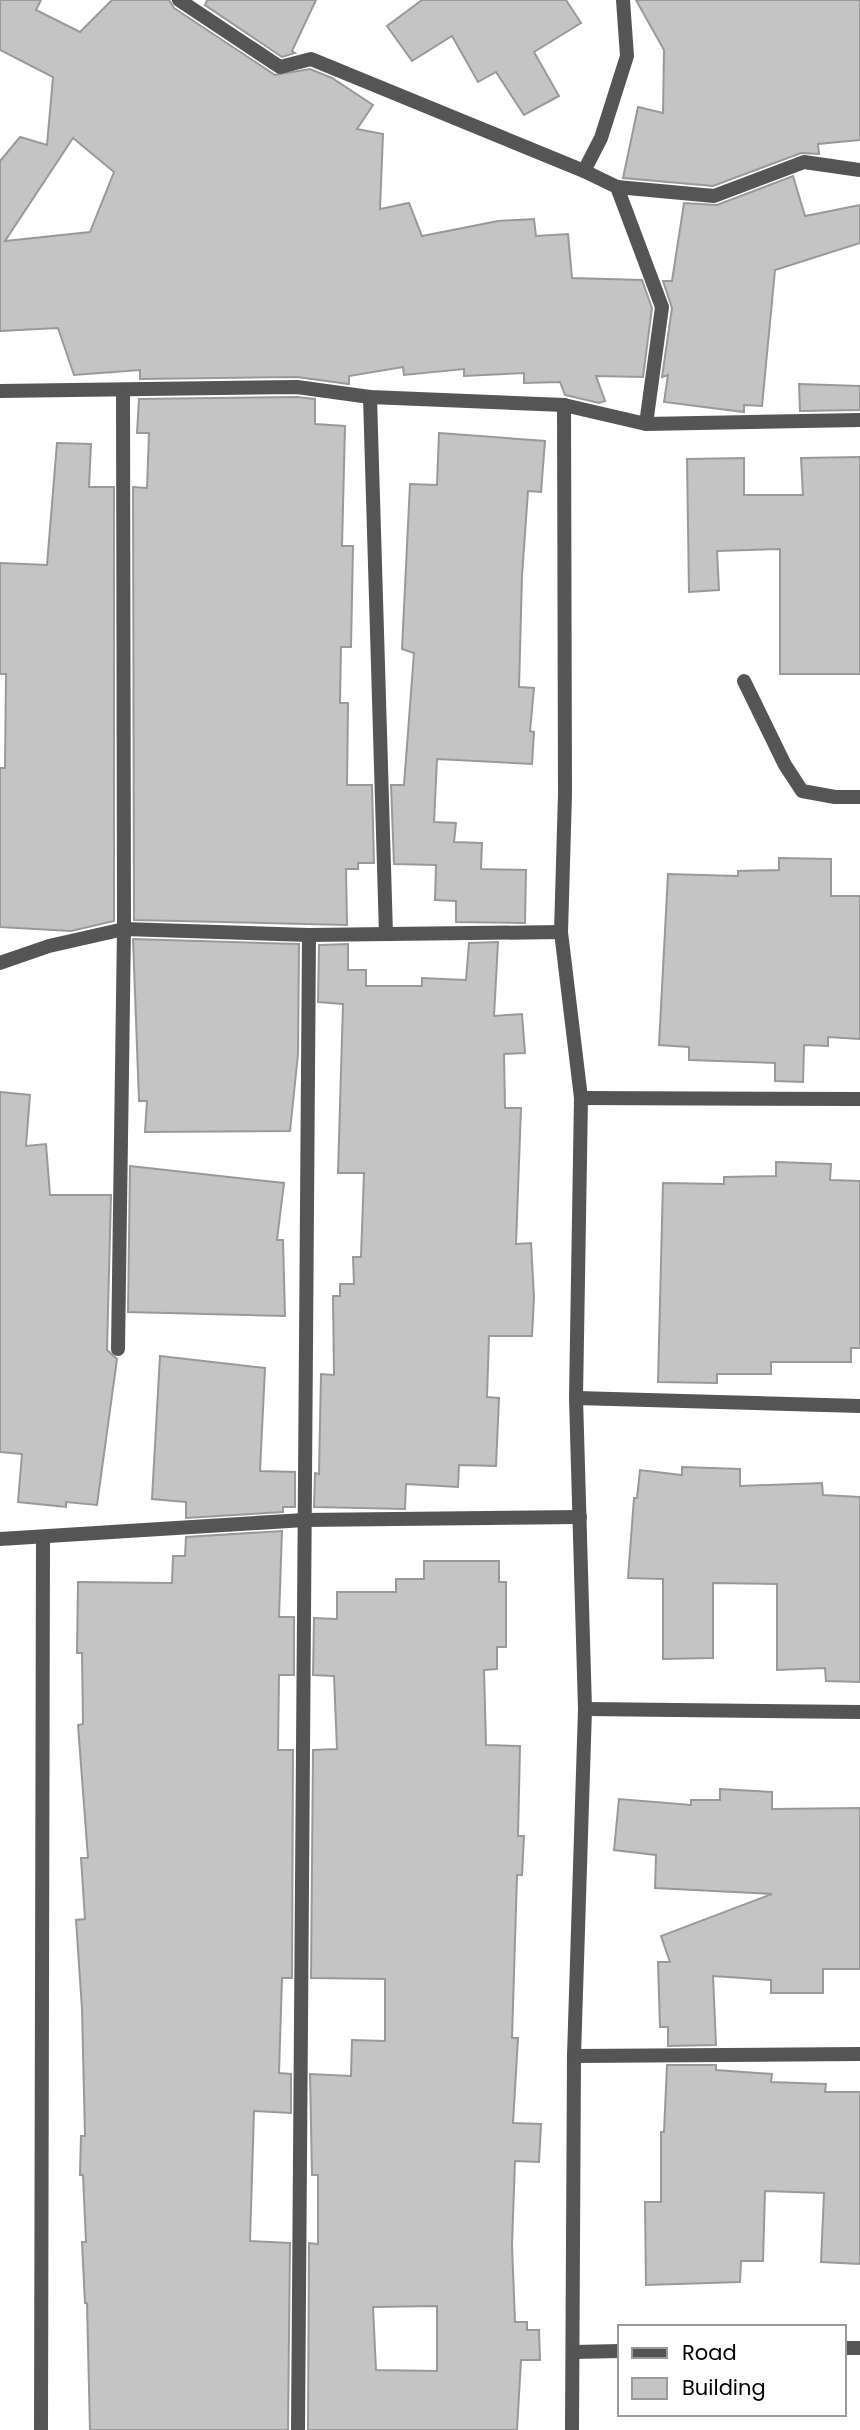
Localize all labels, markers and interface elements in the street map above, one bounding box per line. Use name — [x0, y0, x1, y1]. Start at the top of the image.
legend — [618, 2325, 846, 2416]
text: Road — [682, 2338, 737, 2367]
text: Building — [682, 2373, 766, 2402]

